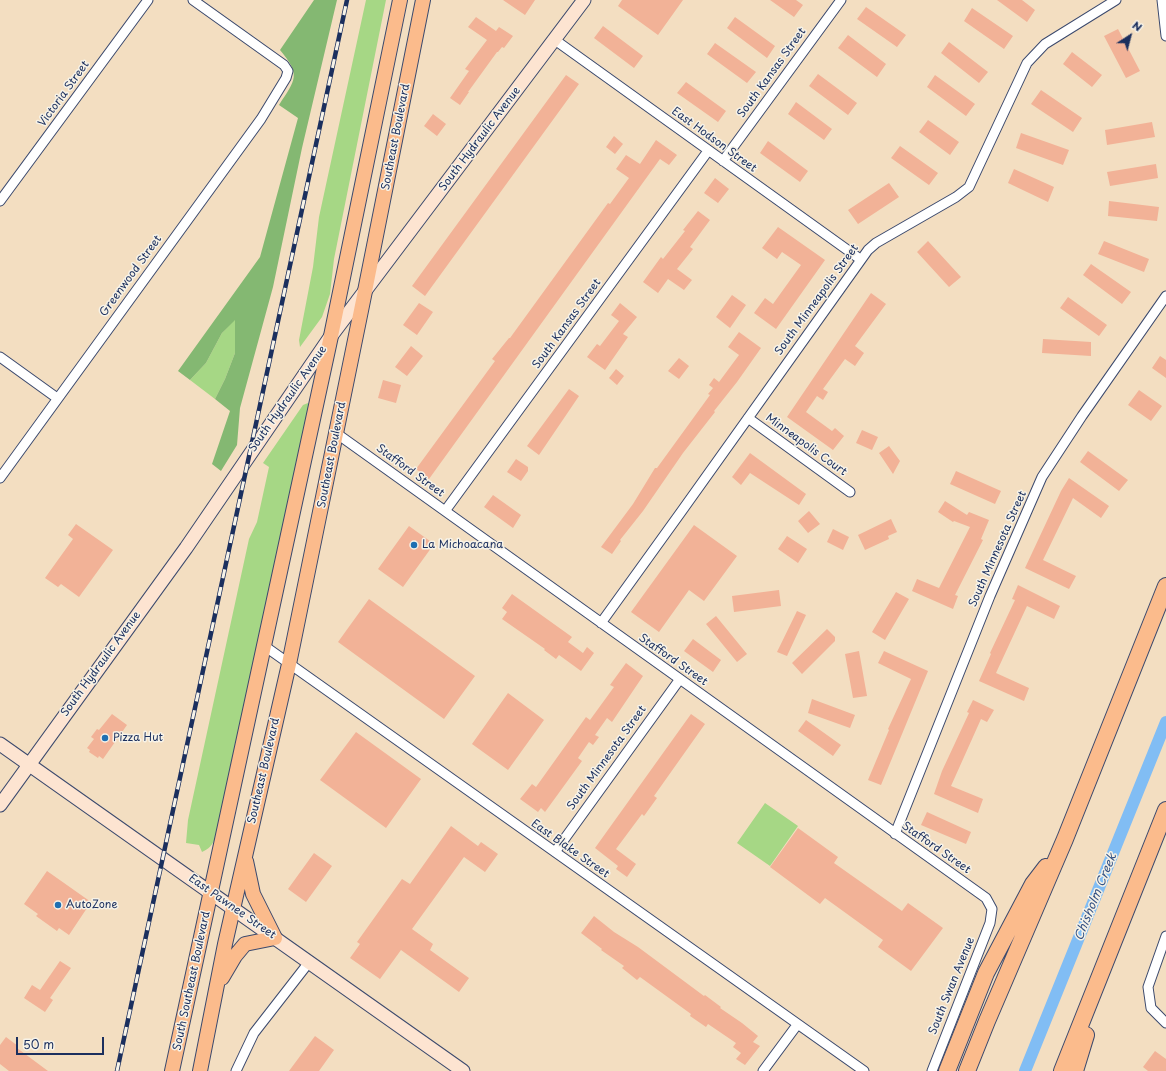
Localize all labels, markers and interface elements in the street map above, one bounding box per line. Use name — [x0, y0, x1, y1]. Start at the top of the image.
north arrow — [1110, 16, 1150, 56]
text: N — [1129, 16, 1146, 35]
street label: South Kansas Street — [735, 26, 809, 120]
street label: Victoria Street — [36, 59, 92, 129]
street label: Southeast Boulevard — [379, 83, 413, 191]
street label: South Hydraulic Avenue — [437, 84, 523, 194]
street label: East Hodson Street — [669, 105, 759, 175]
street label: Greenwood Street — [97, 233, 165, 319]
street label: South Minneapolis Street — [772, 242, 862, 358]
street label: South Kansas Street — [530, 277, 604, 371]
street label: South Hydraulic Avenue — [246, 343, 330, 455]
street label: Southeast Boulevard — [315, 401, 349, 509]
street label: Minneapolis Court — [763, 411, 849, 479]
street label: Stafford Street — [373, 442, 447, 500]
street label: South Minnesota Street — [966, 489, 1030, 609]
place label: La Michoacana — [422, 538, 503, 552]
marker: La Michoacana — [409, 540, 419, 550]
street label: South Hydraulic Avenue — [58, 609, 144, 719]
street label: Stafford Street — [636, 631, 710, 689]
street label: South Minnesota Street — [565, 703, 649, 813]
street label: Southeast Boulevard — [245, 717, 283, 825]
place label: Pizza Hut — [113, 731, 163, 745]
marker: Pizza Hut — [100, 733, 110, 743]
street label: East Blake Street — [528, 817, 612, 881]
street label: Stafford Street — [899, 819, 973, 877]
water label: Chisholm Creek — [1072, 851, 1120, 943]
street label: East Pawnee Street — [186, 872, 278, 942]
place label: AutoZone — [66, 898, 118, 912]
marker: AutoZone — [53, 900, 63, 910]
street label: South Southeast Boulevard — [171, 910, 213, 1052]
street label: South Swan Avenue — [926, 935, 978, 1037]
scale bar — [18, 1029, 106, 1055]
text: 50 m — [23, 1035, 54, 1053]

